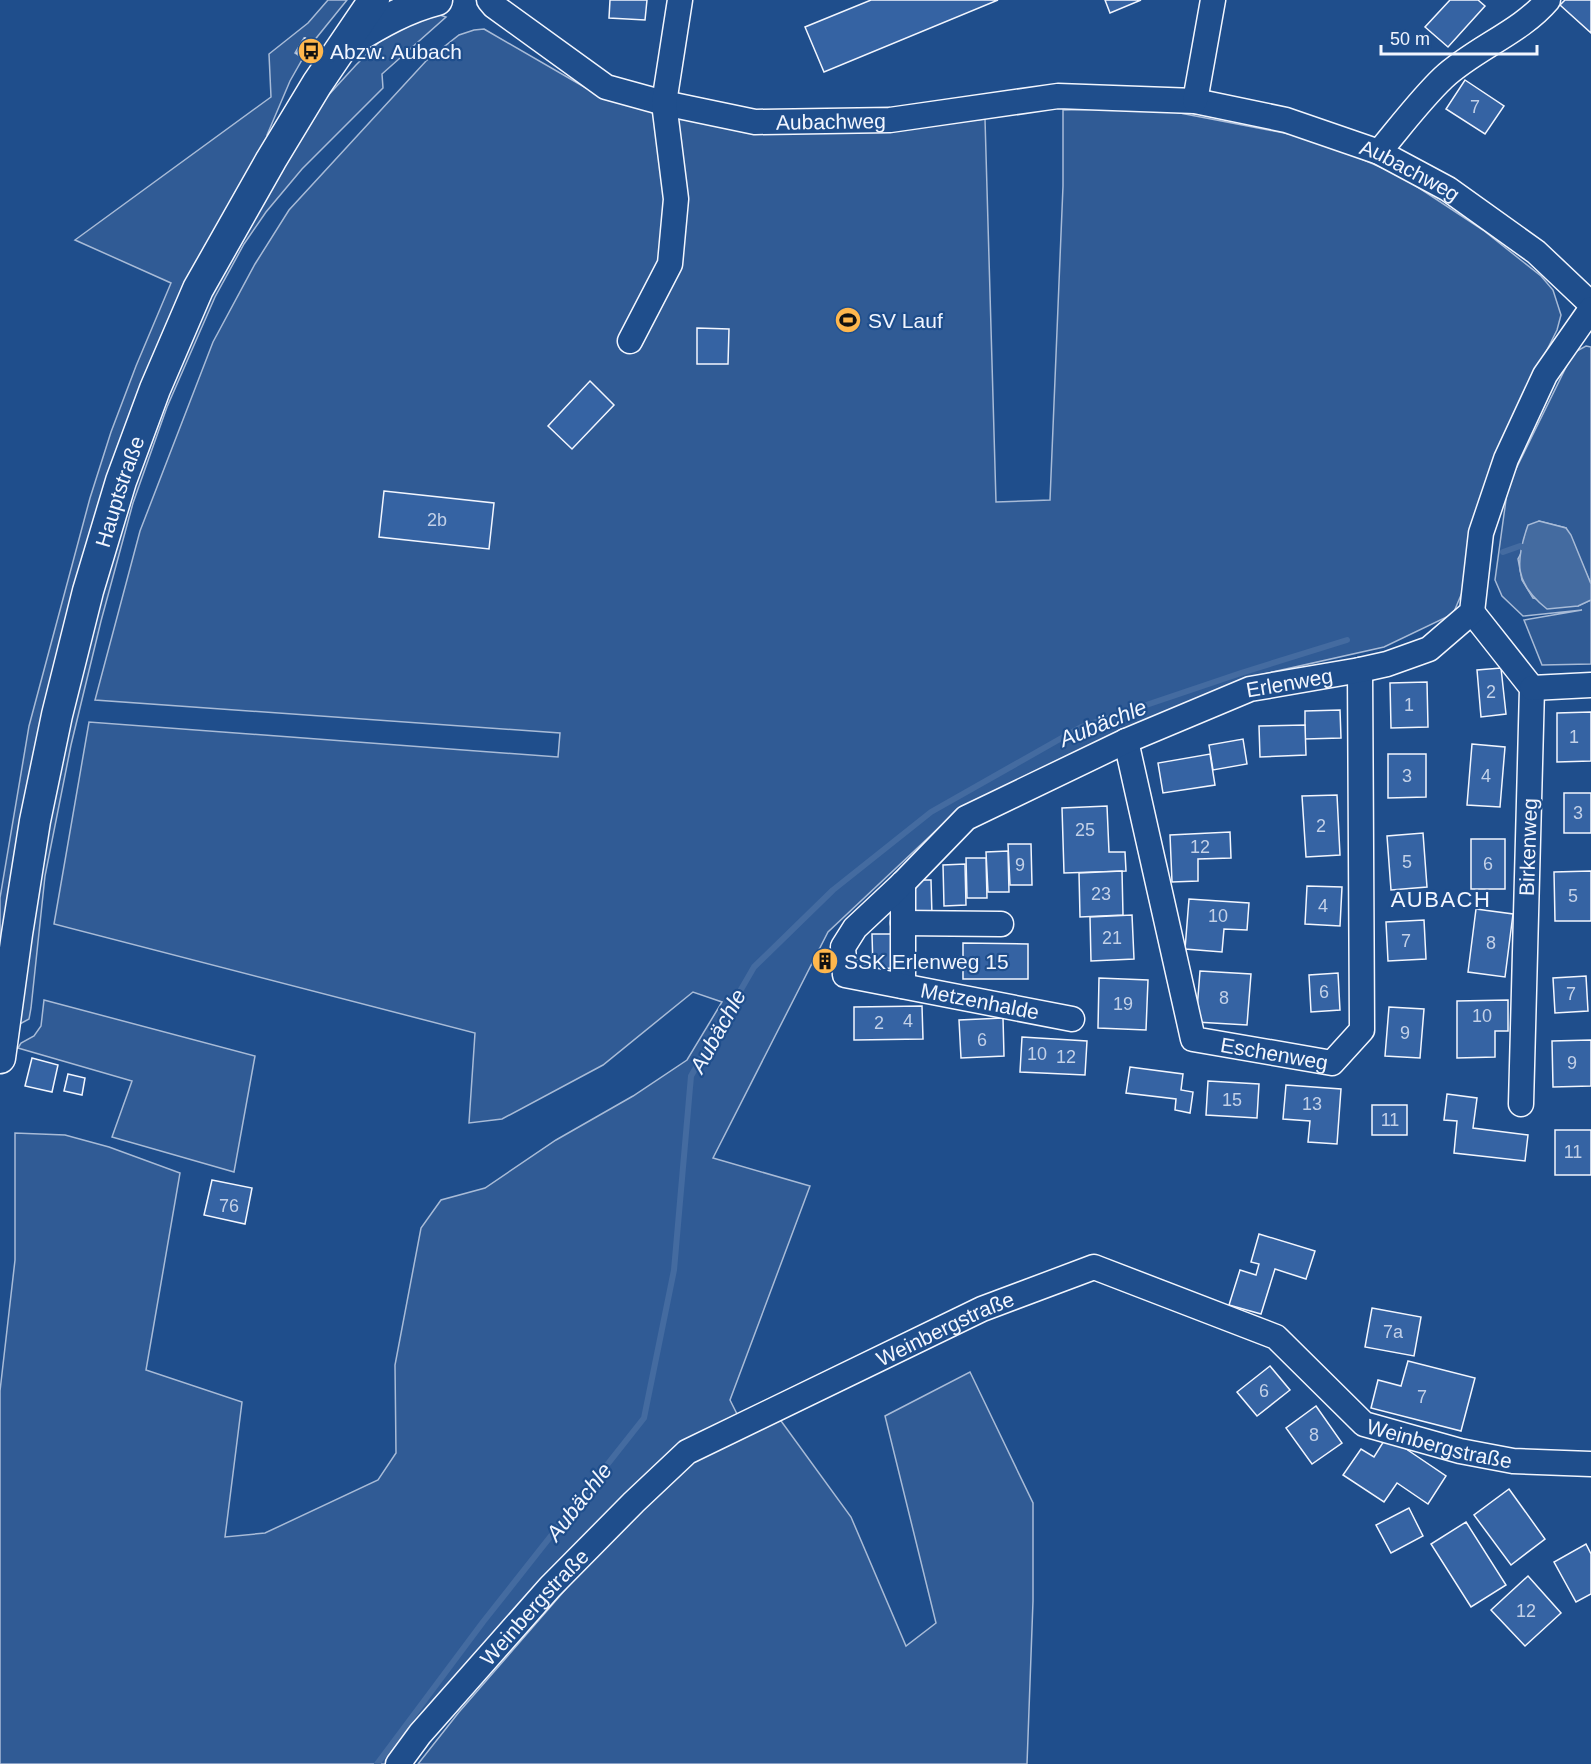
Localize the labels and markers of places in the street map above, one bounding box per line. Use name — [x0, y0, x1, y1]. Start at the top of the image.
bus stop icon: Abzw. Aubach — [296, 36, 326, 66]
place label: Abzw. Aubach — [330, 40, 462, 63]
sports icon: SV Lauf — [833, 305, 863, 335]
place label: SV Lauf — [868, 309, 943, 332]
building icon: SSK Erlenweg 15 — [810, 946, 840, 976]
place label: SSK Erlenweg 15 — [844, 950, 1009, 973]

